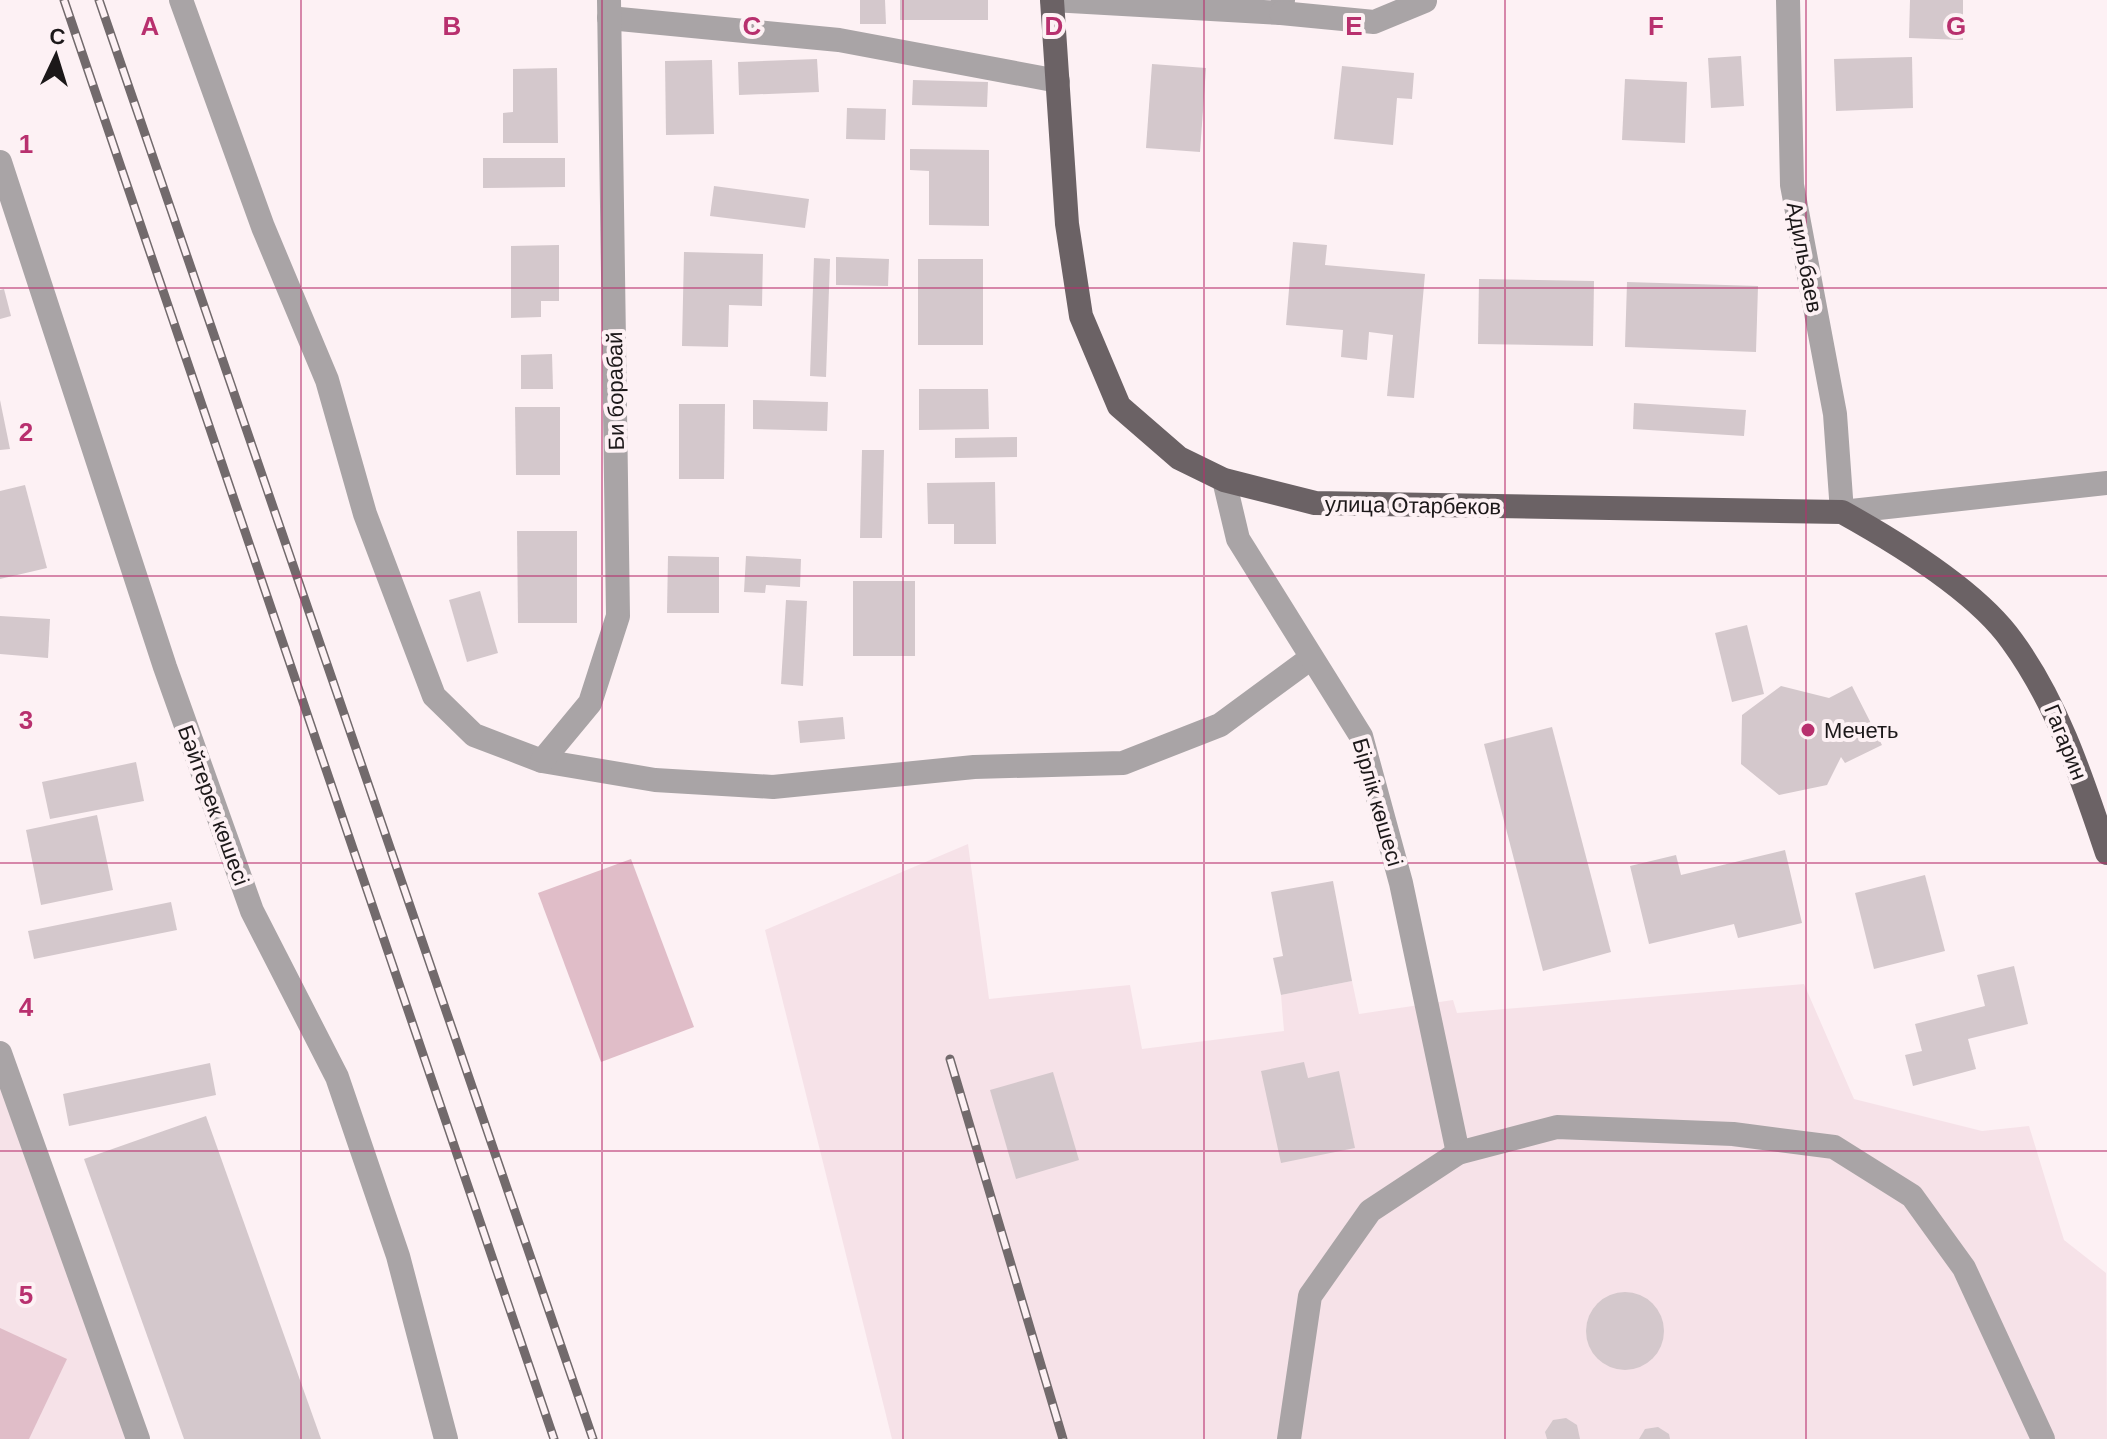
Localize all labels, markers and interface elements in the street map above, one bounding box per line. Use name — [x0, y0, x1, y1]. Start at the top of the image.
text: A — [141, 11, 160, 41]
text: B — [443, 11, 461, 41]
text: C — [743, 11, 762, 41]
text: D — [1045, 11, 1063, 41]
text: E — [1345, 11, 1363, 41]
text: F — [1648, 11, 1664, 41]
text: G — [1946, 11, 1966, 41]
north arrow — [16, 16, 96, 96]
text: С — [49, 24, 66, 50]
text: 1 — [19, 129, 33, 159]
street label: Адильбаев — [1782, 200, 1827, 315]
street label: Би борабай — [602, 331, 629, 451]
text: 2 — [19, 417, 33, 447]
street label: улица Отарбеков — [1325, 491, 1501, 520]
street label: Гагарин — [2039, 701, 2092, 784]
text: 3 — [19, 705, 33, 735]
place label: Мечеть — [1824, 718, 1899, 743]
marker: Мечеть — [1799, 721, 1817, 739]
street label: Бәйтерек көшесі — [173, 722, 254, 889]
street label: Бірлік көшесі — [1347, 735, 1408, 869]
text: 4 — [19, 992, 34, 1022]
text: 5 — [19, 1280, 33, 1310]

